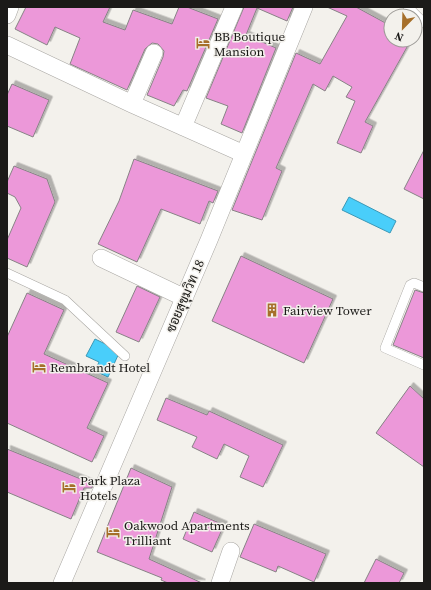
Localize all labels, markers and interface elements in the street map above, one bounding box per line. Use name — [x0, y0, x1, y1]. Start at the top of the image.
north arrow — [383, 8, 423, 48]
place label: BB Boutique Mansion — [214, 28, 286, 60]
text: N — [393, 28, 406, 45]
hotel icon: BB Boutique Mansion — [195, 35, 211, 51]
street label: ซอยสุขุมวิท 18 — [162, 257, 209, 335]
building icon: Fairview Tower — [264, 302, 280, 318]
place label: Fairview Tower — [283, 302, 372, 319]
hotel icon: Rembrandt Hotel — [31, 359, 47, 375]
place label: Rembrandt Hotel — [50, 359, 150, 376]
place label: Park Plaza Hotels — [80, 472, 141, 504]
hotel icon: Park Plaza Hotels — [61, 479, 77, 495]
place label: Oakwood Apartments Trilliant — [124, 517, 250, 549]
hotel icon: Oakwood Apartments Trilliant — [105, 524, 121, 540]

